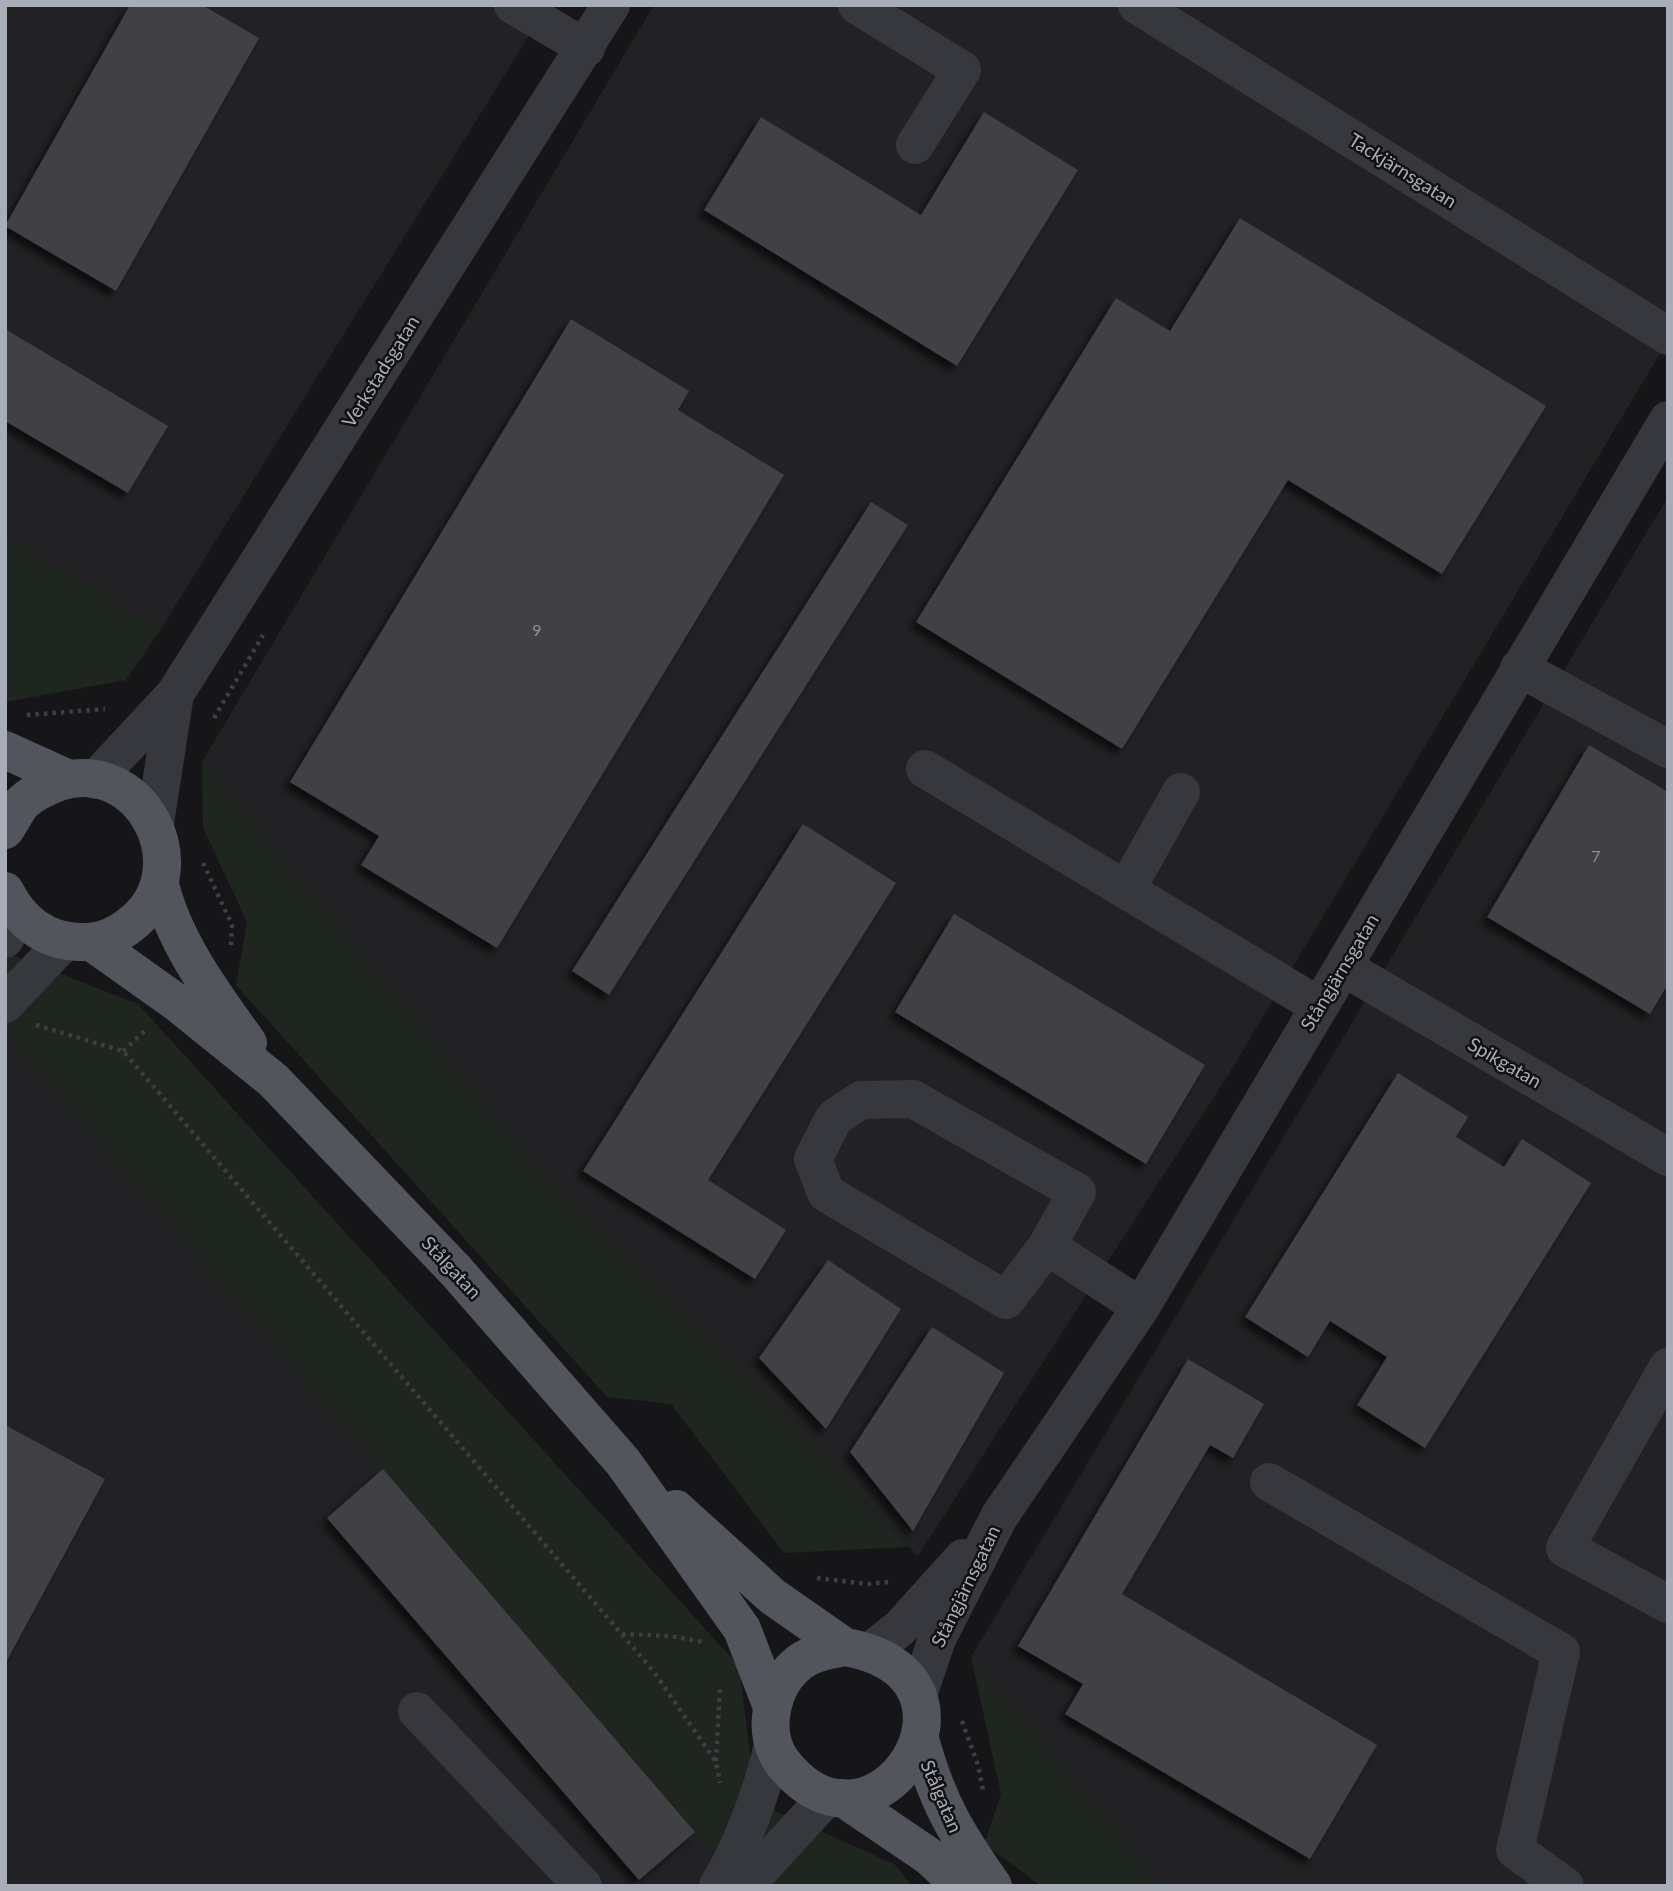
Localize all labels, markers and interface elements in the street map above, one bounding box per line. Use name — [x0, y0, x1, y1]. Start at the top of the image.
street label: Tackjärnsgatan — [1345, 128, 1461, 212]
street label: Verkstadsgatan — [336, 311, 424, 431]
house number: 9 — [532, 620, 542, 639]
house number: 7 — [1591, 846, 1601, 865]
street label: Stångjärnsgatan — [1295, 909, 1383, 1035]
street label: Spikgatan — [1464, 1032, 1546, 1092]
street label: Stålgatan — [417, 1231, 487, 1303]
street label: Stångjärnsgatan — [926, 1521, 1004, 1651]
street label: Stålgatan — [916, 1756, 968, 1836]

